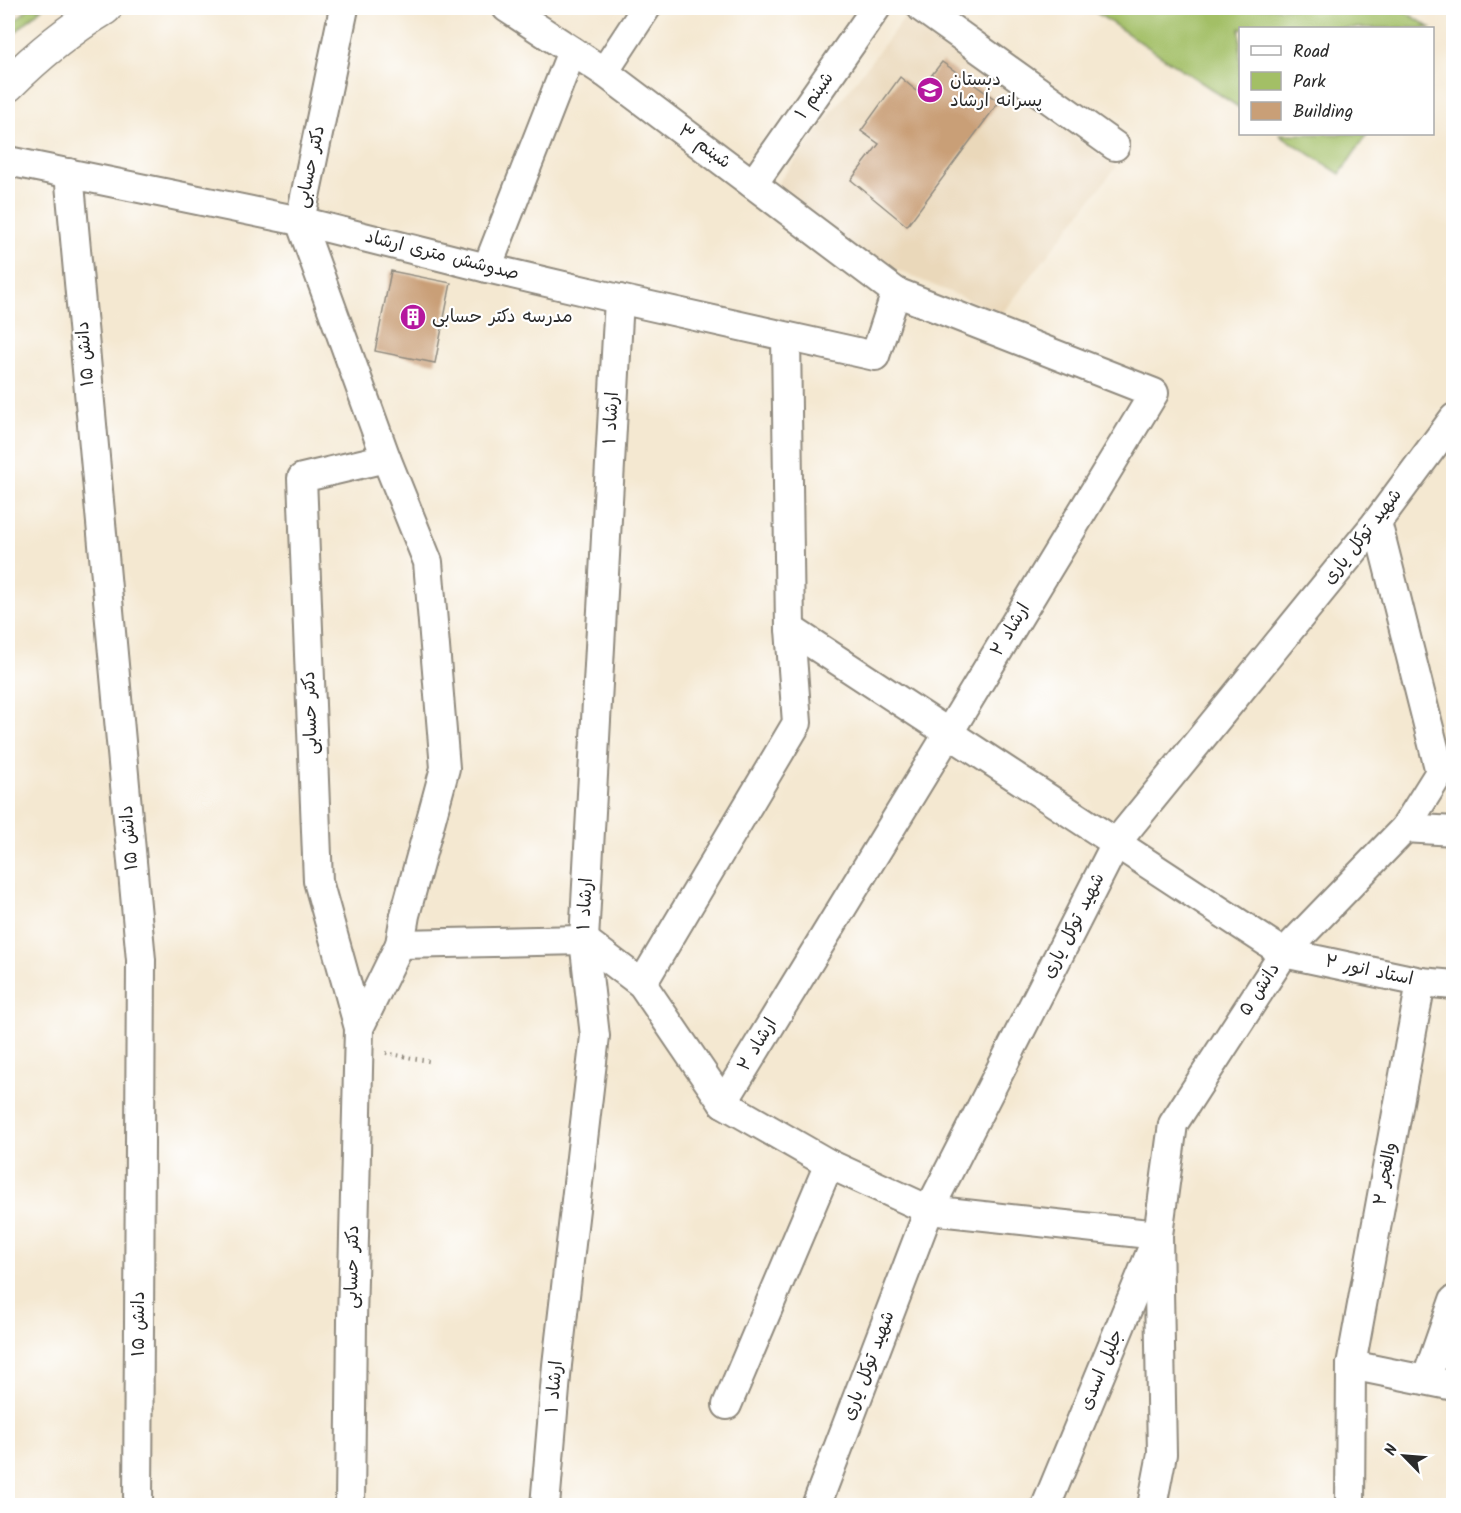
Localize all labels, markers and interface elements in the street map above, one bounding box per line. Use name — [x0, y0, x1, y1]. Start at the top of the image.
legend — [1239, 27, 1434, 135]
text: Road — [1293, 38, 1330, 67]
street label: شبنم ۱ — [788, 66, 842, 126]
place label: دبستان پسرانه ارشاد — [950, 66, 1042, 116]
text: Park — [1293, 68, 1326, 97]
school or university icon: دبستان پسرانه ارشاد — [915, 75, 945, 105]
text: Building — [1293, 98, 1353, 127]
street label: شبنم ۳ — [671, 117, 737, 177]
street label: دکتر حسابی — [288, 123, 334, 211]
street label: صدوشش متری ارشاد — [362, 223, 522, 289]
building icon: مدرسه دکتر حسابی — [398, 302, 428, 332]
place label: مدرسه دکتر حسابی — [432, 303, 573, 332]
street label: دانش ۱۵ — [69, 320, 103, 388]
street label: ارشاد ۱ — [596, 391, 628, 445]
street label: شهید توکل یاری — [1316, 483, 1410, 591]
street label: ارشاد ۲ — [984, 598, 1038, 662]
street label: دکتر حسابی — [295, 671, 327, 755]
street label: دانش ۱۵ — [113, 804, 147, 872]
street label: شهید توکل یاری — [1035, 868, 1113, 984]
street label: ارشاد ۱ — [570, 877, 602, 931]
street label: استاد انور ۲ — [1322, 948, 1416, 994]
street label: دانش ۵ — [1232, 957, 1288, 1023]
street label: ارشاد ۲ — [731, 1013, 785, 1077]
street label: والفجر ۲ — [1366, 1140, 1406, 1208]
street label: دکتر حسابی — [338, 1225, 368, 1309]
street label: دانش ۱۵ — [125, 1291, 154, 1357]
street label: شهید توکل یاری — [835, 1307, 903, 1425]
street label: جلیل اسدی — [1072, 1325, 1132, 1415]
street label: ارشاد ۱ — [538, 1360, 572, 1414]
north arrow — [1374, 1426, 1434, 1486]
text: N — [1378, 1440, 1405, 1460]

